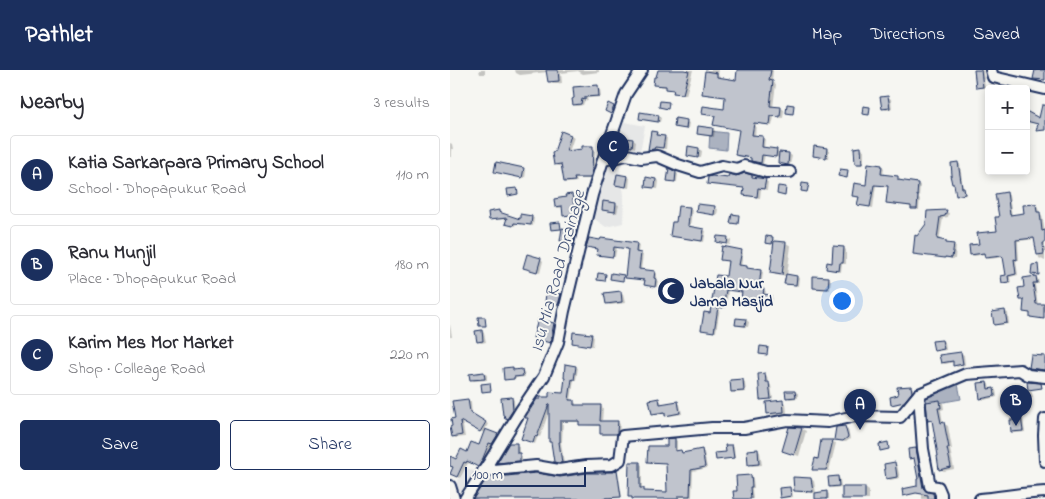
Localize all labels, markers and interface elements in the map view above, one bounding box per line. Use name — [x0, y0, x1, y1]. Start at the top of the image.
text: Pathlet — [25, 18, 93, 53]
text: Map — [812, 22, 842, 48]
text: Directions — [870, 22, 945, 48]
text: Saved — [973, 22, 1020, 48]
map controls — [985, 85, 1030, 175]
button: + — [985, 85, 1030, 130]
text: Nearby — [20, 88, 84, 118]
text: 3 results — [374, 91, 430, 115]
button: − — [985, 130, 1030, 175]
pin: C — [597, 131, 629, 172]
text: Katia Sarkarpara Primary School — [68, 150, 324, 177]
text: A — [32, 163, 42, 187]
text: 110 m — [395, 163, 429, 187]
text: School · Dhopapukur Road — [68, 177, 246, 201]
water label: Isu Mia Road Drainage — [525, 187, 593, 355]
text: Ranu Munjil — [68, 240, 156, 267]
text: B — [32, 253, 42, 277]
text: 180 m — [395, 253, 429, 277]
text: Place · Dhopapukur Road — [68, 267, 236, 291]
place label: Jabala Nur Jama Masjid — [690, 272, 773, 314]
mosque icon: Jabala Nur Jama Masjid — [656, 276, 686, 306]
your location — [829, 288, 855, 314]
text: Karim Mes Mor Market — [68, 330, 234, 357]
text: C — [33, 343, 41, 367]
text: 220 m — [390, 343, 429, 367]
text: Shop · Colleage Road — [68, 357, 205, 381]
pin: B — [1000, 385, 1032, 426]
pin: A — [844, 389, 876, 430]
button: Save — [20, 420, 220, 470]
button: Share — [230, 420, 430, 470]
scale bar — [465, 464, 586, 487]
text: 100 m — [472, 465, 503, 486]

